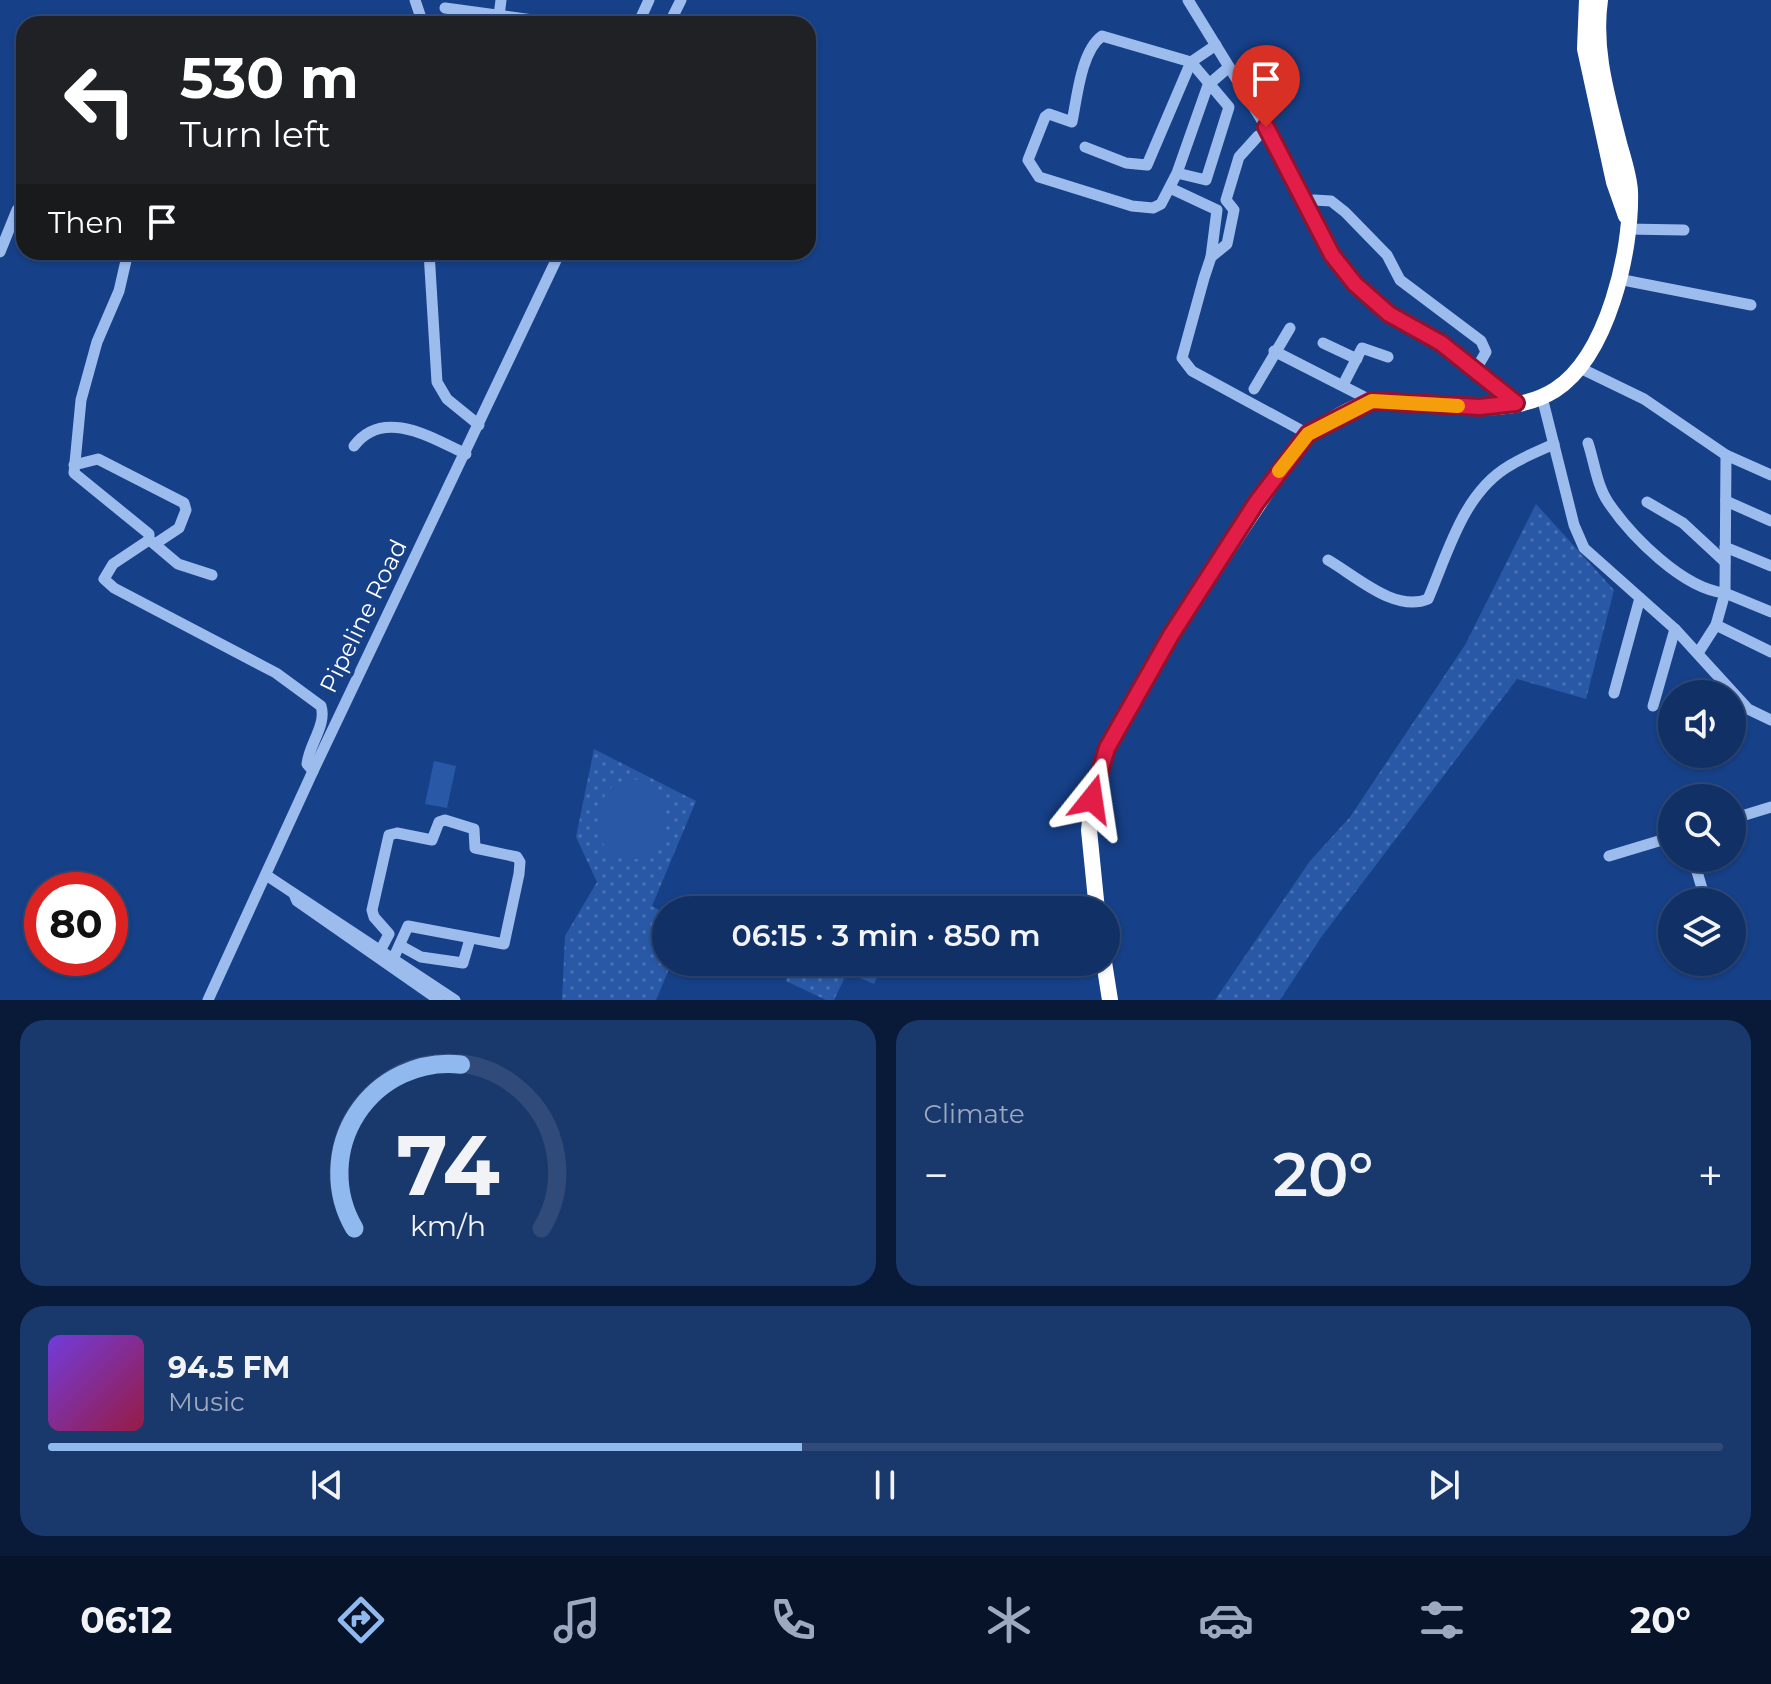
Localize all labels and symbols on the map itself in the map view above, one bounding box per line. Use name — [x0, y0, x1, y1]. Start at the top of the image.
pin — [1232, 45, 1300, 127]
street label: Pipeline Road — [313, 535, 413, 697]
position arrow — [1050, 757, 1134, 841]
speed limit sign: 80 — [24, 872, 128, 976]

